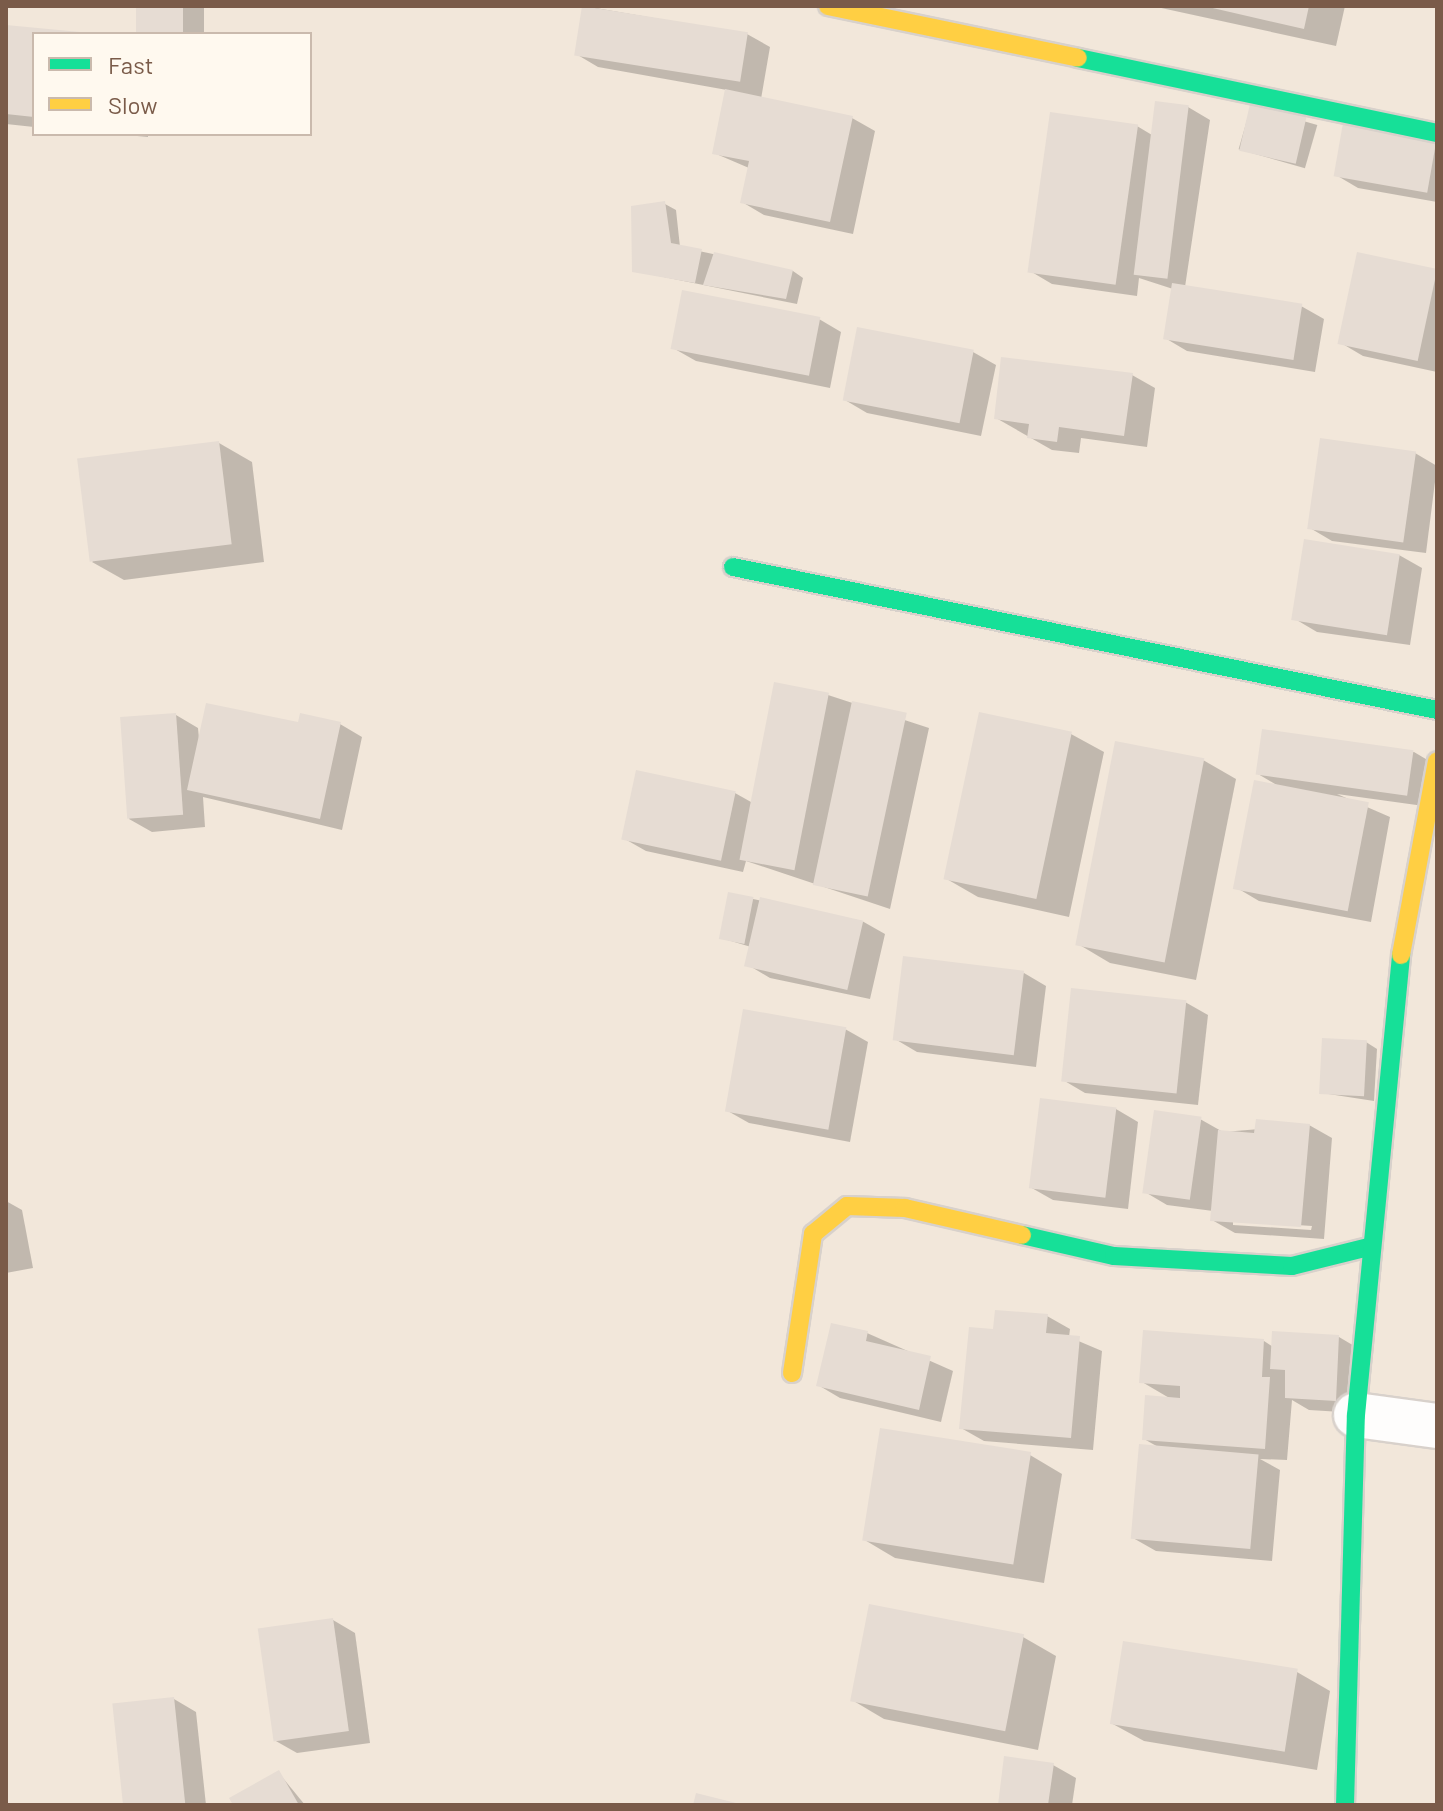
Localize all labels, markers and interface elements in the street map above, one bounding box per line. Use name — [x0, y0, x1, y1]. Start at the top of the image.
legend — [32, 32, 312, 136]
text: Fast — [108, 50, 153, 79]
text: Slow — [108, 90, 157, 119]

